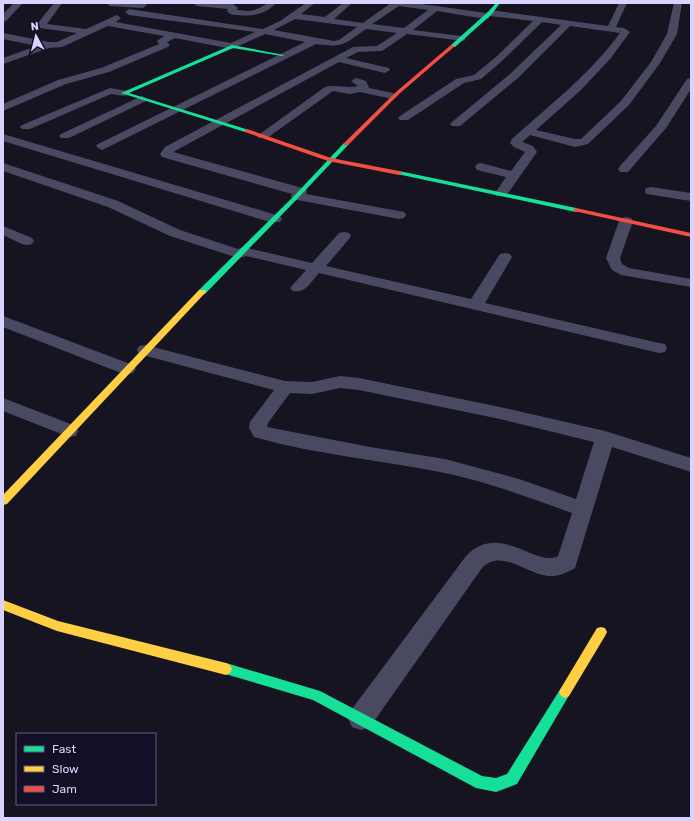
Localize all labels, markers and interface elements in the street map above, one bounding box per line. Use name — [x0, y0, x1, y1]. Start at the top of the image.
north arrow — [16, 16, 56, 56]
text: N — [30, 20, 40, 34]
legend — [16, 733, 156, 805]
text: Fast — [52, 742, 76, 756]
text: Slow — [52, 762, 79, 776]
text: Jam — [52, 782, 77, 796]

